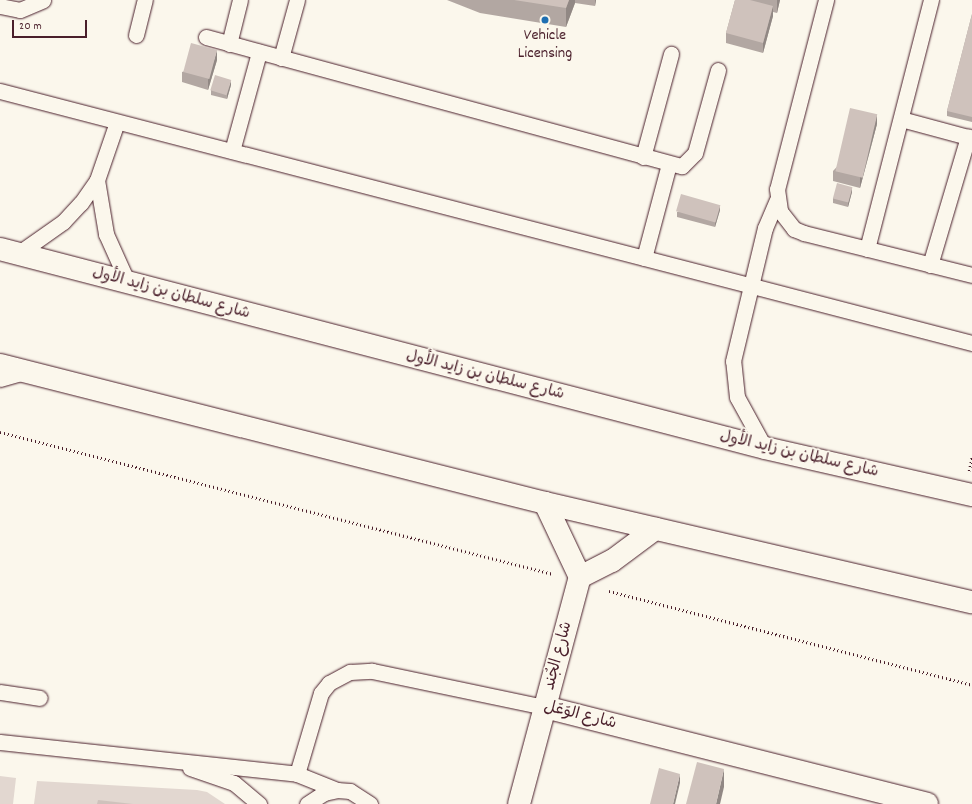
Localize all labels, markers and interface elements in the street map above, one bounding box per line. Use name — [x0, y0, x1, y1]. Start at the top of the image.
scale bar — [14, 12, 89, 38]
marker: Vehicle Licensing — [540, 15, 550, 25]
text: 20 m — [19, 18, 42, 35]
place label: Vehicle Licensing — [518, 26, 572, 64]
street label: شارع سلطان بن زايد الأول — [90, 264, 252, 324]
street label: شارع سلطان بن زايد الأول — [404, 347, 566, 405]
street label: شارع سلطان بن زايد الأول — [718, 427, 880, 483]
street label: شارع الجُند — [541, 620, 577, 692]
street label: شارع الوَعَل — [542, 698, 618, 734]

